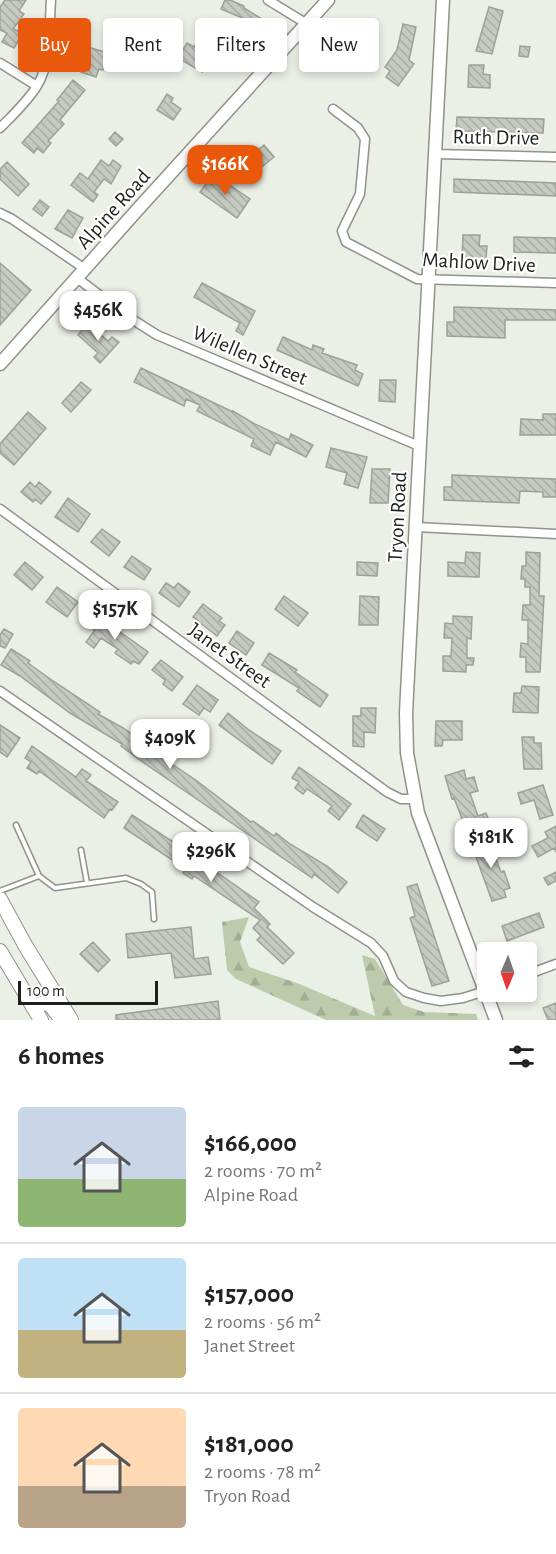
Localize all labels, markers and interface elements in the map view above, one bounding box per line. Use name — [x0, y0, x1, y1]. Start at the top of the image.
chip: Buy — [18, 18, 91, 72]
chip: Rent — [103, 18, 183, 72]
chip: Filters — [195, 18, 287, 72]
chip: New — [299, 18, 379, 72]
street label: Ruth Drive — [452, 126, 540, 149]
pin: $166K — [183, 145, 267, 196]
text: $166K — [201, 154, 249, 174]
street label: Alpine Road — [72, 165, 154, 253]
street label: Mahlow Drive — [422, 249, 536, 276]
pin: $456K — [56, 291, 140, 342]
text: $456K — [73, 300, 123, 320]
street label: Wilellen Street — [189, 322, 311, 389]
street label: Tryon Road — [385, 471, 410, 563]
pin: $157K — [73, 590, 157, 641]
text: $157K — [92, 599, 138, 619]
street label: Janet Street — [185, 619, 275, 692]
pin: $409K — [128, 719, 212, 770]
text: $409K — [145, 728, 195, 748]
pin: $181K — [449, 818, 533, 869]
text: $181K — [469, 827, 513, 847]
pin: $296K — [169, 832, 253, 883]
text: $296K — [186, 841, 236, 861]
north arrow — [477, 942, 537, 1002]
map controls — [477, 942, 537, 1002]
scale bar — [18, 978, 158, 1006]
text: 100 m — [27, 983, 65, 999]
icon: filters — [505, 1040, 538, 1073]
text: 6 homes — [18, 1043, 104, 1069]
text: $166,000 — [204, 1130, 297, 1156]
icon: home — [66, 1131, 138, 1203]
text: 2 rooms · 70 m² — [204, 1161, 322, 1181]
text: Alpine Road — [204, 1185, 298, 1205]
text: $157,000 — [204, 1281, 294, 1307]
icon: home — [66, 1282, 138, 1354]
text: 2 rooms · 56 m² — [204, 1312, 321, 1332]
text: Janet Street — [204, 1336, 295, 1356]
text: $181,000 — [204, 1431, 294, 1457]
icon: home — [66, 1432, 138, 1504]
text: 2 rooms · 78 m² — [204, 1462, 321, 1482]
text: Tryon Road — [204, 1486, 291, 1506]

